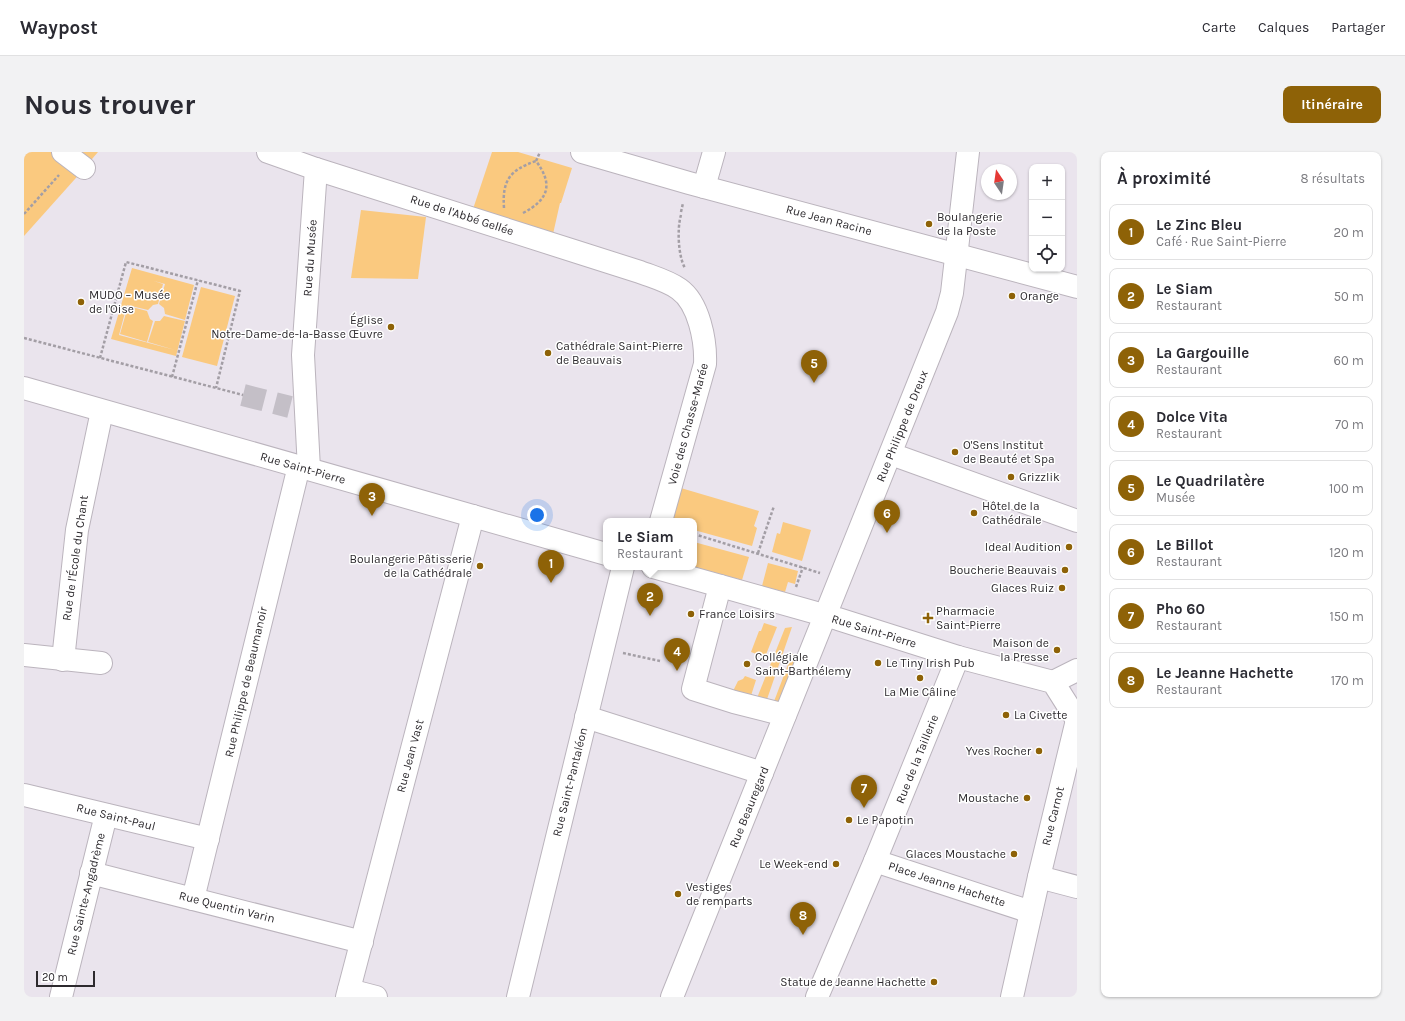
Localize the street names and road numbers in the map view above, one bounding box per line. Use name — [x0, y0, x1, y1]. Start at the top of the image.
street label: Rue de l'Abbé Gellée — [409, 192, 515, 238]
street label: Rue Jean Racine — [784, 202, 874, 238]
street label: Rue du Musée — [300, 219, 320, 297]
street label: Voie des Chasse-Marée — [665, 362, 711, 486]
street label: Rue Philippe de Dreux — [873, 368, 931, 484]
street label: Rue Saint-Pierre — [259, 449, 347, 487]
street label: Rue de l'École du Chant — [58, 494, 91, 622]
street label: Rue Philippe de Beaumanoir — [222, 605, 270, 759]
street label: Rue Saint-Pierre — [830, 611, 918, 651]
street label: Rue de la Taillerie — [893, 712, 941, 806]
street label: Rue Jean Vast — [394, 717, 427, 794]
street label: Rue Saint-Pantaléon — [550, 726, 590, 838]
street label: Rue Beauregard — [726, 764, 772, 850]
street label: Rue Carnot — [1039, 785, 1067, 847]
street label: Rue Saint-Paul — [75, 800, 157, 834]
street label: Rue Sainte-Angadrème — [64, 831, 108, 957]
street label: Place Jeanne Hachette — [887, 858, 1007, 910]
street label: Rue Quentin Varin — [178, 888, 276, 926]

